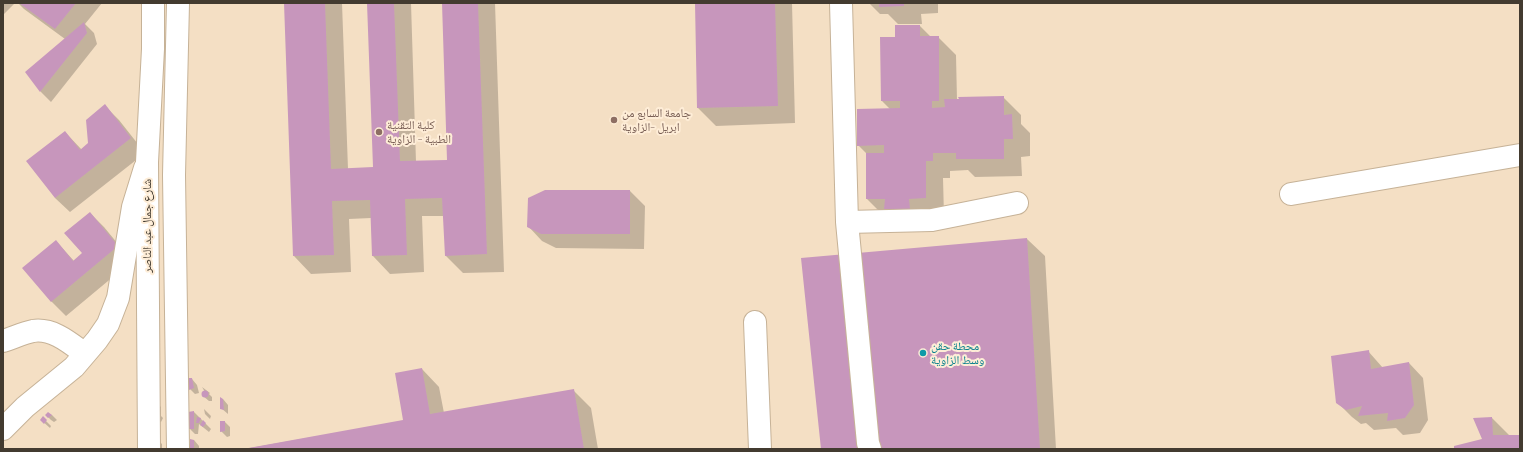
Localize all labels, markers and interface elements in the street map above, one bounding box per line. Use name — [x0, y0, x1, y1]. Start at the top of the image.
place label: جامعة السابع من ابريل -الزاوية — [622, 106, 691, 134]
marker: جامعة السابع من ابريل -الزاوية — [609, 115, 619, 125]
place label: كلية التقنية الطبية - الزاوية — [387, 118, 451, 146]
marker: كلية التقنية الطبية - الزاوية — [374, 127, 384, 137]
street label: شارع جمال عبد الناصر — [140, 179, 154, 273]
place label: محطة حقن وسط الزاوية — [931, 339, 984, 367]
marker: محطة حقن وسط الزاوية — [918, 348, 928, 358]

